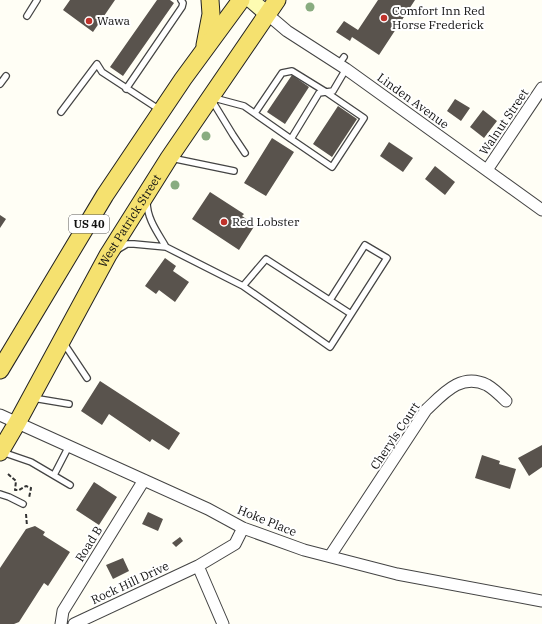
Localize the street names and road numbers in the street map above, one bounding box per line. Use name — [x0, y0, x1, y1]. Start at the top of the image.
street label: Linden Avenue — [375, 70, 452, 132]
street label: Walnut Street — [476, 86, 531, 158]
street label: West Patrick Street — [95, 171, 164, 270]
road number: US 40 — [69, 215, 109, 233]
street label: Cheryls Court — [367, 399, 422, 472]
street label: Hoke Place — [235, 502, 299, 539]
street label: Road B — [72, 523, 105, 564]
street label: Rock Hill Drive — [88, 558, 171, 607]

